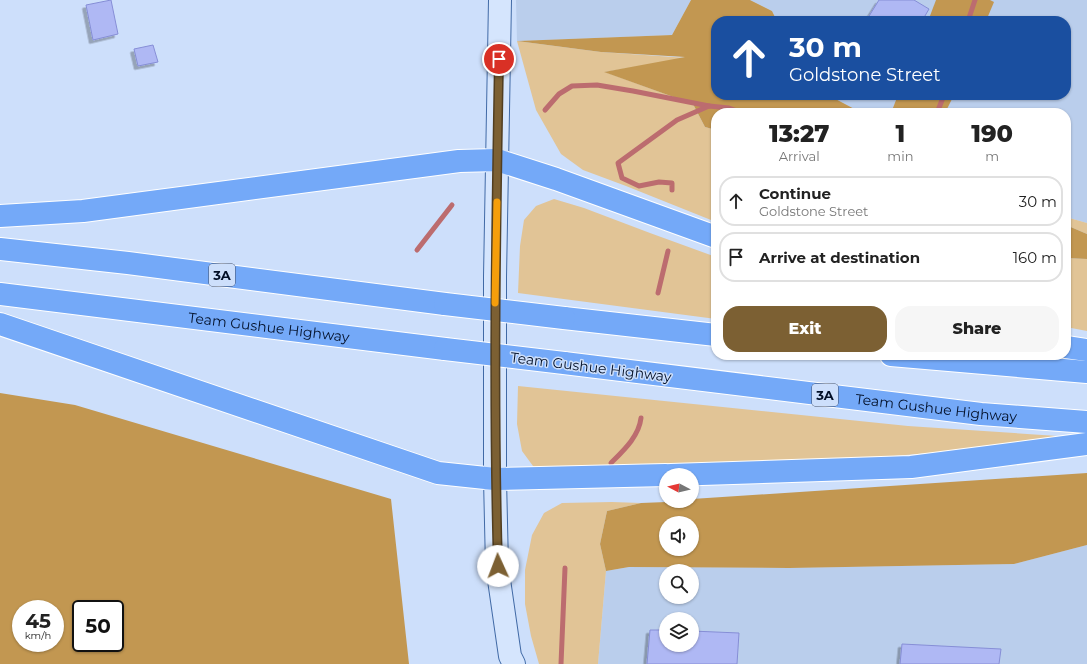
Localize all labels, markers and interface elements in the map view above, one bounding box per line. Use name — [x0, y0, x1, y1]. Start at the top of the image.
text: 30 m — [789, 30, 862, 64]
icon: ahead — [723, 32, 775, 84]
pin — [482, 42, 516, 76]
icon: arrive — [488, 48, 510, 70]
text: Goldstone Street — [789, 64, 940, 86]
text: 13:27 — [769, 119, 829, 148]
text: 1 — [896, 119, 905, 148]
text: 190 — [971, 119, 1013, 148]
text: Arrival — [779, 148, 820, 164]
text: min — [887, 148, 913, 164]
text: m — [985, 148, 999, 164]
text: Continue — [759, 184, 831, 203]
icon: ahead — [725, 190, 747, 212]
text: 30 m — [1019, 192, 1057, 211]
text: Goldstone Street — [759, 203, 868, 219]
icon: arrive — [725, 246, 747, 268]
text: Arrive at destination — [759, 248, 920, 267]
text: 160 m — [1013, 248, 1057, 267]
road number: 3A — [209, 264, 235, 286]
button: Exit — [723, 306, 887, 352]
button: Share — [895, 306, 1059, 352]
street label: Team Gushue Highway — [187, 308, 351, 346]
street label: Team Gushue Highway — [509, 348, 673, 386]
road number: 3A — [812, 384, 838, 406]
street label: Team Gushue Highway — [855, 390, 1018, 426]
north arrow — [659, 468, 699, 508]
map controls — [659, 468, 699, 652]
button: sound — [659, 516, 699, 556]
position arrow — [477, 545, 519, 587]
button: search — [659, 564, 699, 604]
speed limit sign: 50 — [72, 600, 124, 652]
text: 45 — [25, 609, 51, 633]
button: layers — [659, 612, 699, 652]
text: km/h — [25, 629, 51, 642]

